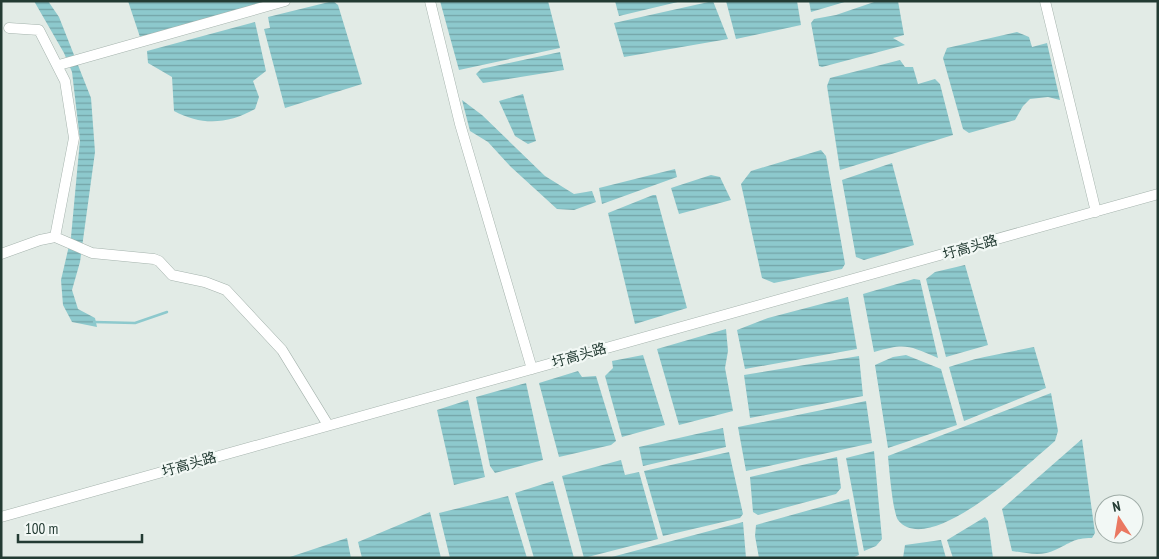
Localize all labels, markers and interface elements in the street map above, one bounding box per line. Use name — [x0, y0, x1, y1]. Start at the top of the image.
street label: 圩高头路 — [941, 231, 999, 263]
street label: 圩高头路 — [550, 339, 608, 371]
street label: 圩高头路 — [160, 448, 218, 480]
north arrow — [1094, 494, 1144, 544]
text: N — [1111, 497, 1122, 516]
scale bar — [18, 512, 141, 544]
text: 100 m — [25, 519, 58, 538]

